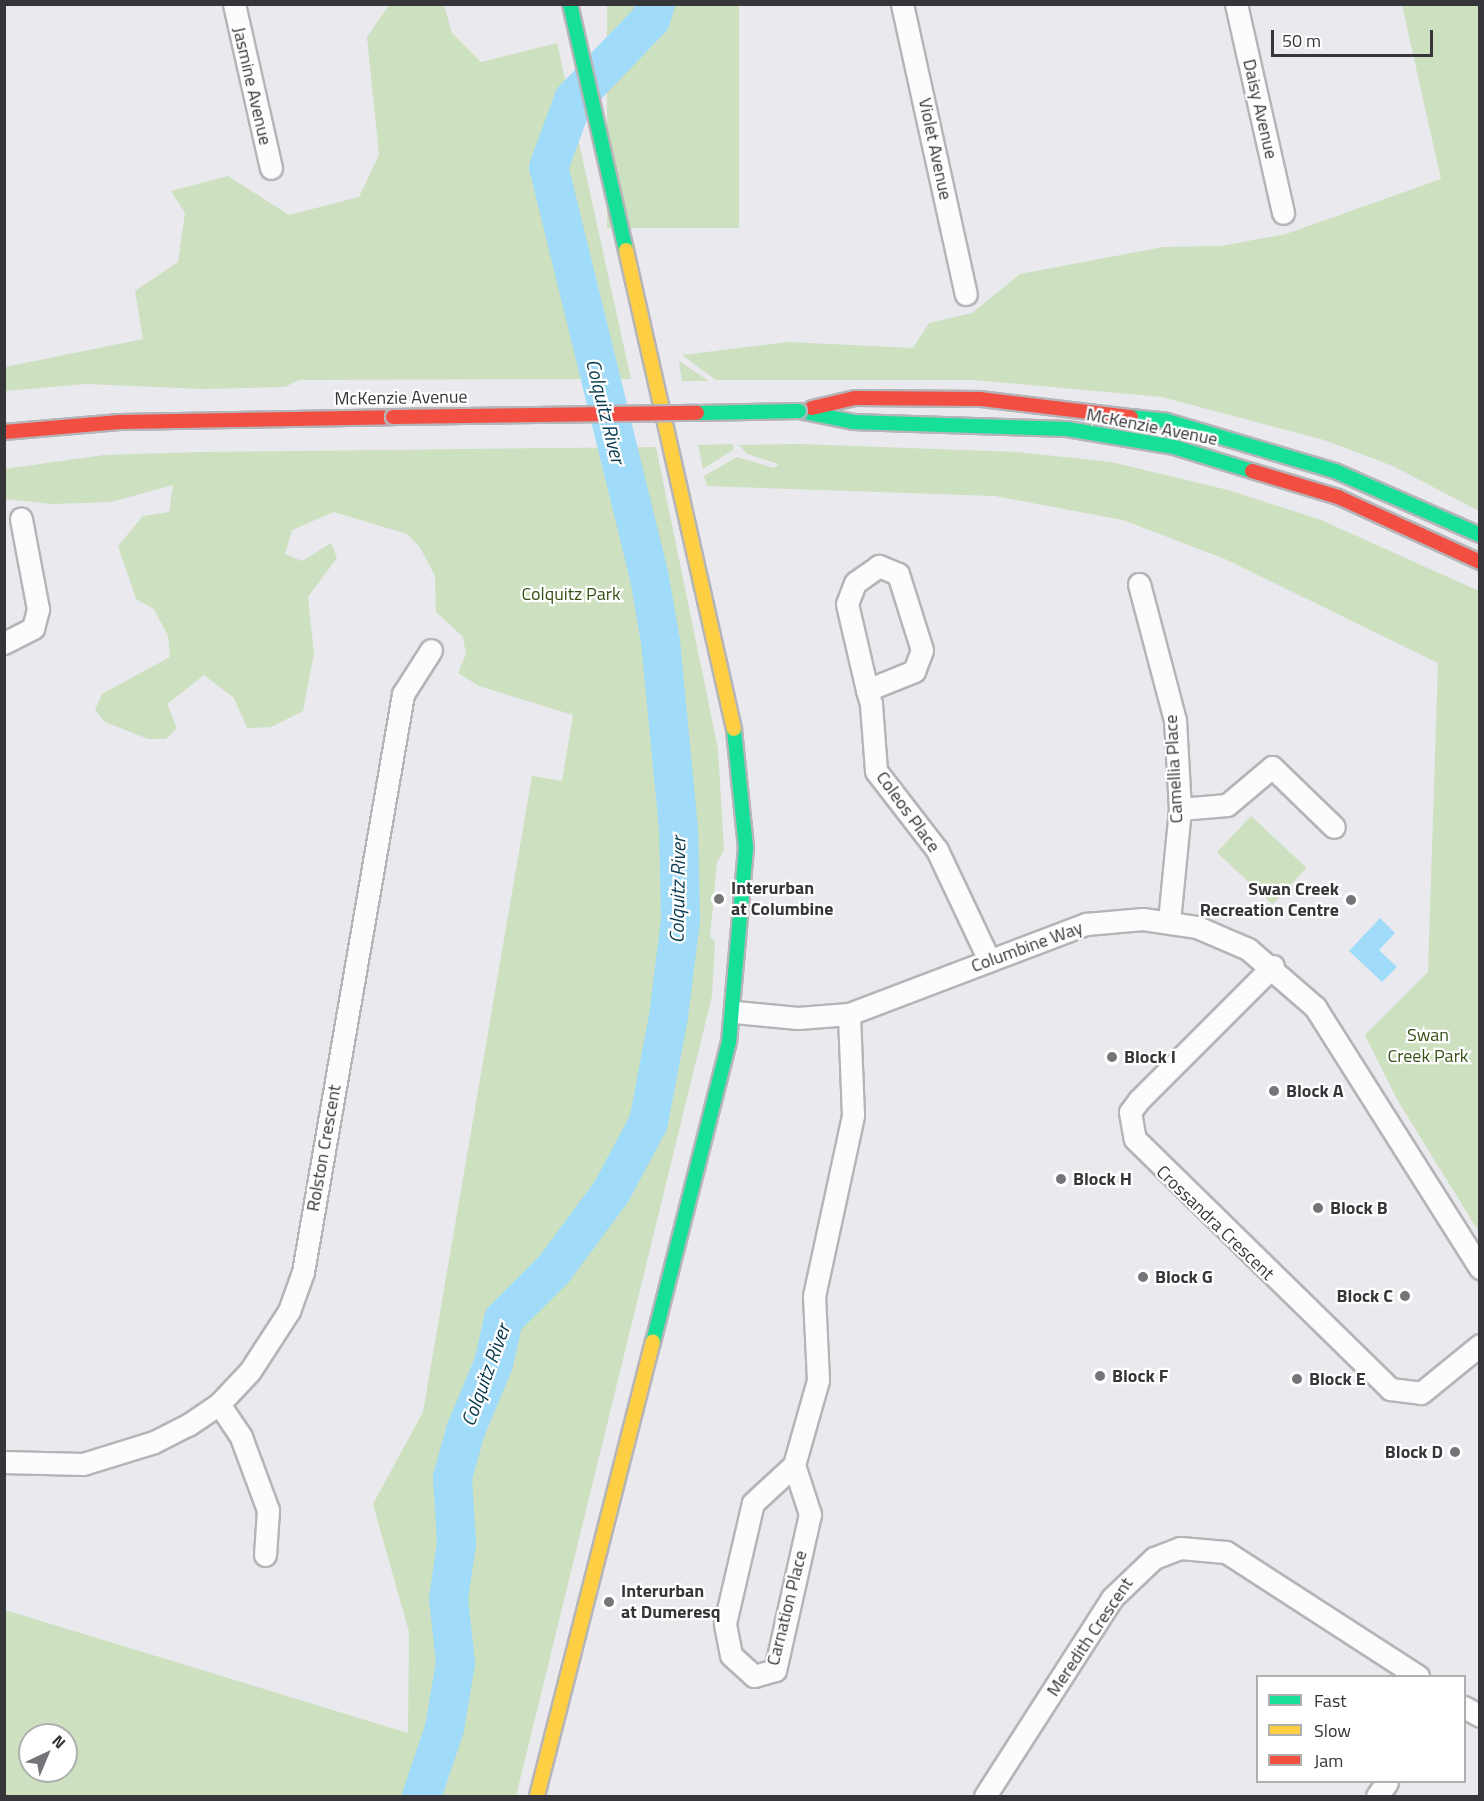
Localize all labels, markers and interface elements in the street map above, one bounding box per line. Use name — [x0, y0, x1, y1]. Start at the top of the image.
scale bar — [1274, 18, 1436, 56]
street label: Jasmine Avenue — [228, 25, 276, 147]
text: 50 m — [1282, 27, 1321, 54]
street label: Daisy Avenue — [1238, 57, 1282, 161]
street label: Violet Avenue — [914, 96, 956, 202]
water label: Colquitz River — [581, 356, 631, 466]
street label: McKenzie Avenue — [334, 386, 468, 410]
street label: McKenzie Avenue — [1085, 404, 1219, 450]
park label: Colquitz Park — [521, 583, 621, 605]
street label: Camellia Place — [1160, 714, 1188, 824]
street label: Coleos Place — [871, 767, 945, 857]
water label: Colquitz River — [664, 836, 690, 944]
place label: Interurban at Columbine — [731, 878, 833, 920]
place label: Swan Creek Recreation Centre — [1200, 879, 1339, 922]
marker: Interurban at Columbine — [712, 892, 726, 906]
marker: Swan Creek Recreation Centre — [1344, 893, 1358, 907]
street label: Columbine Way — [968, 917, 1086, 977]
park label: Swan Creek Park — [1388, 1025, 1468, 1068]
place label: Block I — [1124, 1046, 1176, 1068]
marker: Block I — [1105, 1050, 1119, 1064]
place label: Block A — [1286, 1080, 1343, 1102]
street label: Rolston Crescent — [302, 1083, 346, 1213]
marker: Block A — [1267, 1084, 1281, 1098]
street label: Crossandra Crescent — [1152, 1161, 1278, 1285]
place label: Block H — [1073, 1168, 1132, 1190]
marker: Block H — [1054, 1172, 1068, 1186]
place label: Block B — [1330, 1197, 1388, 1219]
marker: Block B — [1311, 1201, 1325, 1215]
place label: Block G — [1155, 1266, 1213, 1288]
marker: Block G — [1136, 1270, 1150, 1284]
place label: Block C — [1337, 1285, 1393, 1307]
marker: Block C — [1398, 1289, 1412, 1303]
water label: Colquitz River — [455, 1321, 515, 1429]
place label: Block F — [1112, 1365, 1168, 1387]
place label: Block E — [1309, 1368, 1366, 1390]
marker: Block F — [1093, 1369, 1107, 1383]
marker: Block E — [1290, 1372, 1304, 1386]
place label: Block D — [1385, 1441, 1443, 1463]
marker: Block D — [1448, 1445, 1462, 1459]
street label: Carnation Place — [762, 1548, 812, 1668]
street label: Meredith Crescent — [1042, 1573, 1138, 1701]
place label: Interurban at Dumeresq — [621, 1581, 721, 1624]
marker: Interurban at Dumeresq — [602, 1595, 616, 1609]
legend — [1256, 1675, 1466, 1783]
text: Fast — [1314, 1687, 1347, 1714]
text: Slow — [1314, 1717, 1351, 1744]
north arrow — [18, 1723, 78, 1783]
text: N — [47, 1729, 71, 1754]
text: Jam — [1314, 1747, 1343, 1774]

